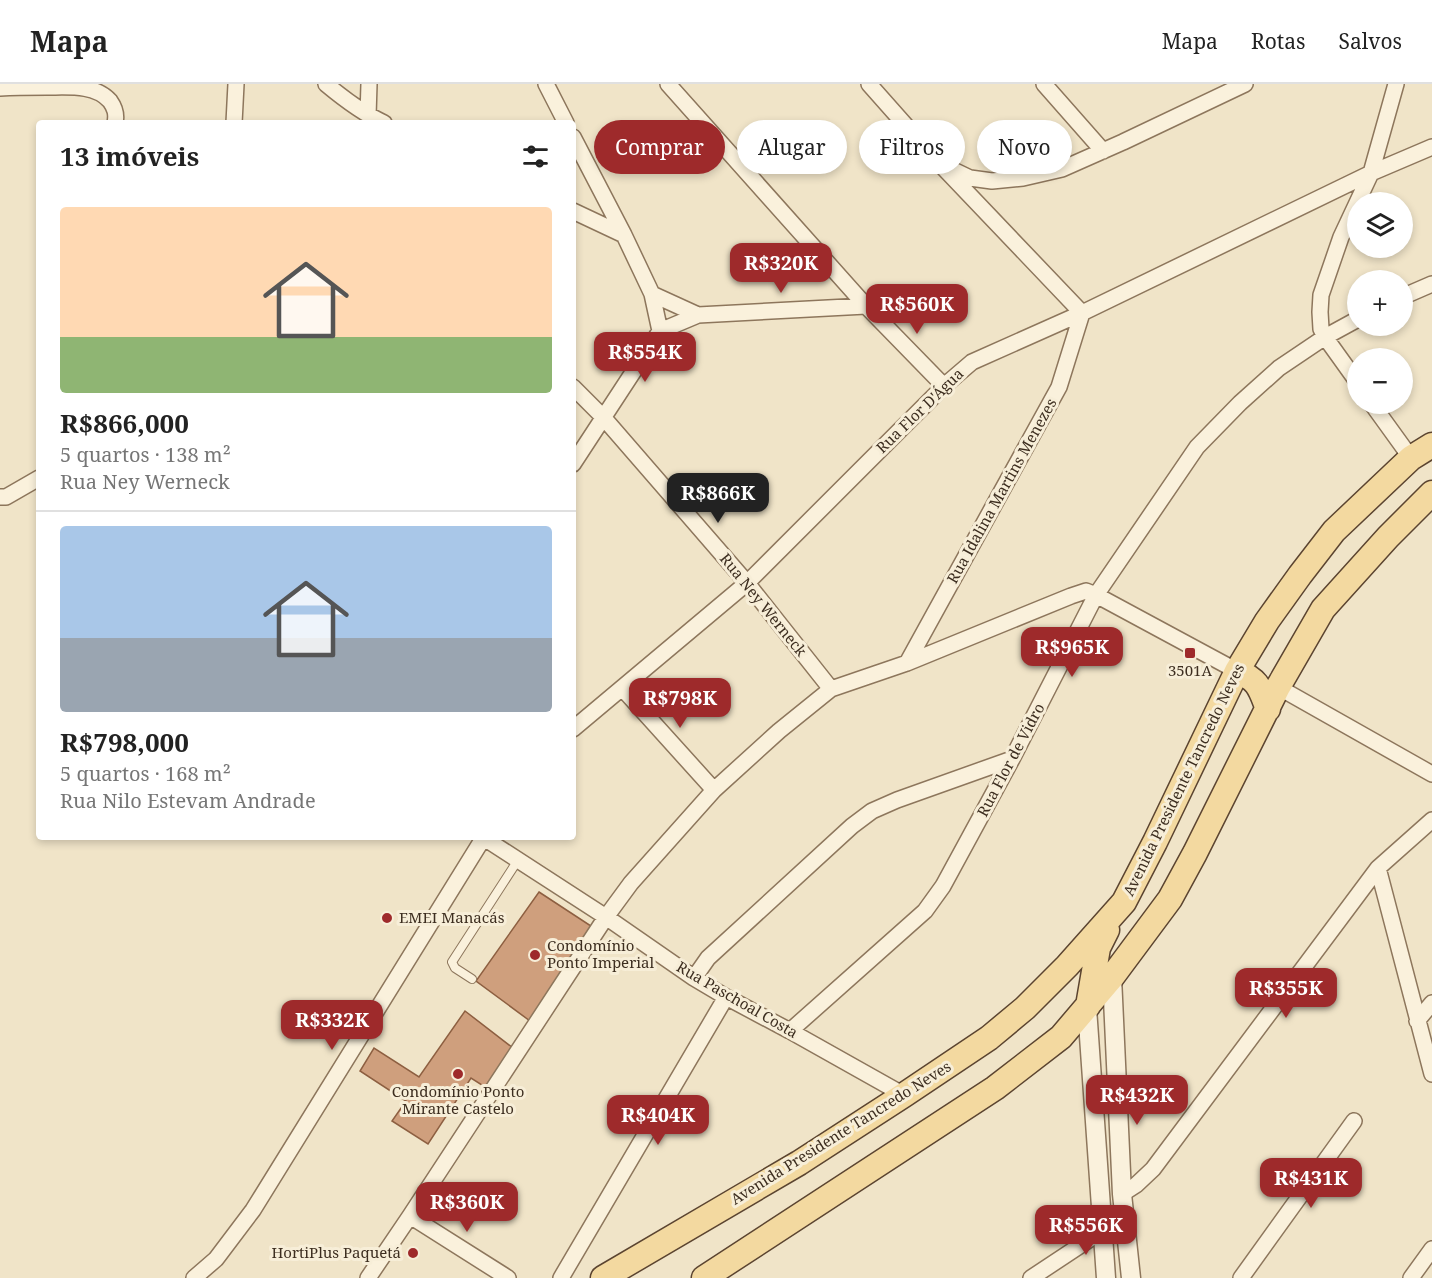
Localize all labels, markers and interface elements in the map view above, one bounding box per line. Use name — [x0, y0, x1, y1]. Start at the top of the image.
text: Mapa — [30, 22, 108, 60]
text: Mapa — [1162, 27, 1218, 55]
text: Rotas — [1251, 27, 1305, 55]
text: Salvos — [1338, 27, 1402, 55]
chip: Comprar — [594, 120, 725, 174]
chip: Alugar — [737, 120, 847, 174]
chip: Filtros — [859, 120, 965, 174]
chip: Novo — [977, 120, 1072, 174]
text: 13 imóveis — [60, 138, 199, 174]
icon: filters — [519, 140, 552, 173]
map controls — [1347, 192, 1413, 414]
button: layers — [1347, 192, 1413, 258]
pin: R$320K — [732, 243, 830, 294]
icon: home — [252, 246, 360, 354]
text: R$320K — [744, 249, 818, 276]
button: + — [1347, 270, 1413, 336]
pin: R$560K — [868, 284, 966, 335]
text: R$560K — [880, 290, 954, 317]
pin: R$554K — [596, 332, 694, 383]
text: R$554K — [608, 338, 682, 365]
button: − — [1347, 348, 1413, 414]
street label: Rua Flor D'Água — [871, 363, 967, 457]
street label: Rua Idalina Martins Menezes — [942, 394, 1061, 587]
text: R$866,000 — [60, 405, 189, 441]
text: 5 quartos · 138 m² — [60, 441, 231, 468]
text: Rua Ney Werneck — [60, 468, 230, 495]
pin: R$866K — [669, 473, 767, 524]
text: R$866K — [681, 479, 755, 506]
street label: Rua Ney Werneck — [716, 549, 812, 660]
icon: home — [252, 565, 360, 673]
pin: R$965K — [1023, 627, 1121, 678]
text: R$965K — [1035, 633, 1109, 660]
marker: 3501A — [1183, 646, 1197, 660]
street label: Avenida Presidente Tancredo Neves — [1118, 660, 1248, 899]
place label: 3501A — [1168, 660, 1212, 680]
pin: R$798K — [631, 678, 729, 729]
text: R$798K — [643, 684, 717, 711]
street label: Rua Flor de Vidro — [972, 699, 1048, 820]
text: R$798,000 — [60, 724, 189, 760]
text: 5 quartos · 168 m² — [60, 760, 231, 787]
text: Rua Nilo Estevam Andrade — [60, 787, 316, 814]
place label: EMEI Manacás — [399, 907, 505, 927]
marker: EMEI Manacás — [380, 911, 394, 925]
place label: Condomínio Ponto Imperial — [547, 935, 654, 972]
marker: Condomínio Ponto Imperial — [528, 948, 542, 962]
street label: Rua Paschoal Costa — [673, 956, 802, 1042]
pin: R$355K — [1237, 968, 1335, 1019]
text: R$355K — [1249, 974, 1323, 1001]
pin: R$332K — [283, 1000, 381, 1051]
text: R$332K — [295, 1006, 369, 1033]
street label: Avenida Presidente Tancredo Neves — [726, 1056, 955, 1209]
marker: Condomínio Ponto Mirante Castelo — [451, 1067, 465, 1081]
pin: R$432K — [1088, 1075, 1186, 1126]
place label: Condomínio Ponto Mirante Castelo — [392, 1081, 524, 1118]
text: R$432K — [1100, 1081, 1174, 1108]
pin: R$404K — [609, 1095, 707, 1146]
text: R$404K — [621, 1101, 695, 1128]
pin: R$431K — [1262, 1158, 1360, 1209]
text: R$431K — [1274, 1164, 1348, 1191]
pin: R$360K — [418, 1182, 516, 1233]
text: R$360K — [430, 1188, 504, 1215]
pin: R$556K — [1037, 1205, 1135, 1256]
text: R$556K — [1049, 1211, 1123, 1238]
place label: HortiPlus Paquetá — [271, 1242, 401, 1262]
marker: HortiPlus Paquetá — [406, 1246, 420, 1260]

